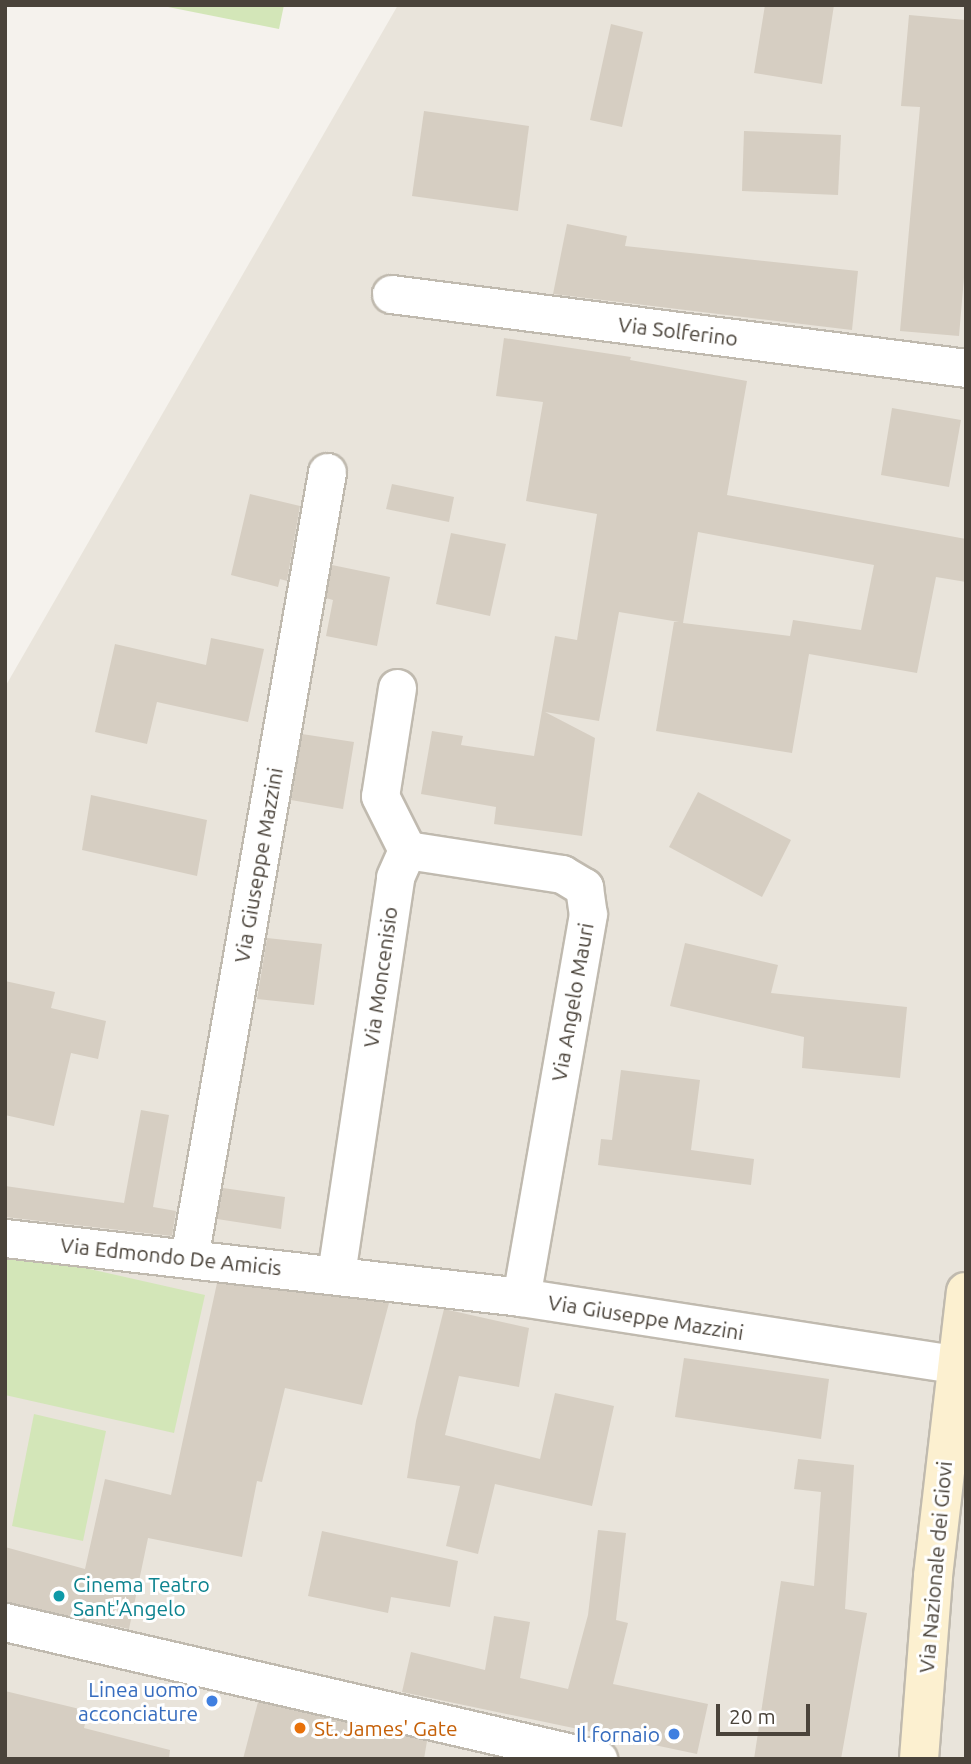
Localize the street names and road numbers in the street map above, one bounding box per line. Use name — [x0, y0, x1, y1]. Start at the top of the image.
street label: Via Solferino — [617, 311, 739, 351]
street label: Via Giuseppe Mazzini — [228, 765, 288, 965]
street label: Via Moncenisio — [358, 905, 402, 1049]
street label: Via Angelo Mauri — [546, 921, 598, 1083]
street label: Via Edmondo De Amicis — [59, 1232, 283, 1280]
street label: Via Giuseppe Mazzini — [546, 1289, 746, 1345]
street label: Via Nazionale dei Giovi — [913, 1460, 957, 1674]

